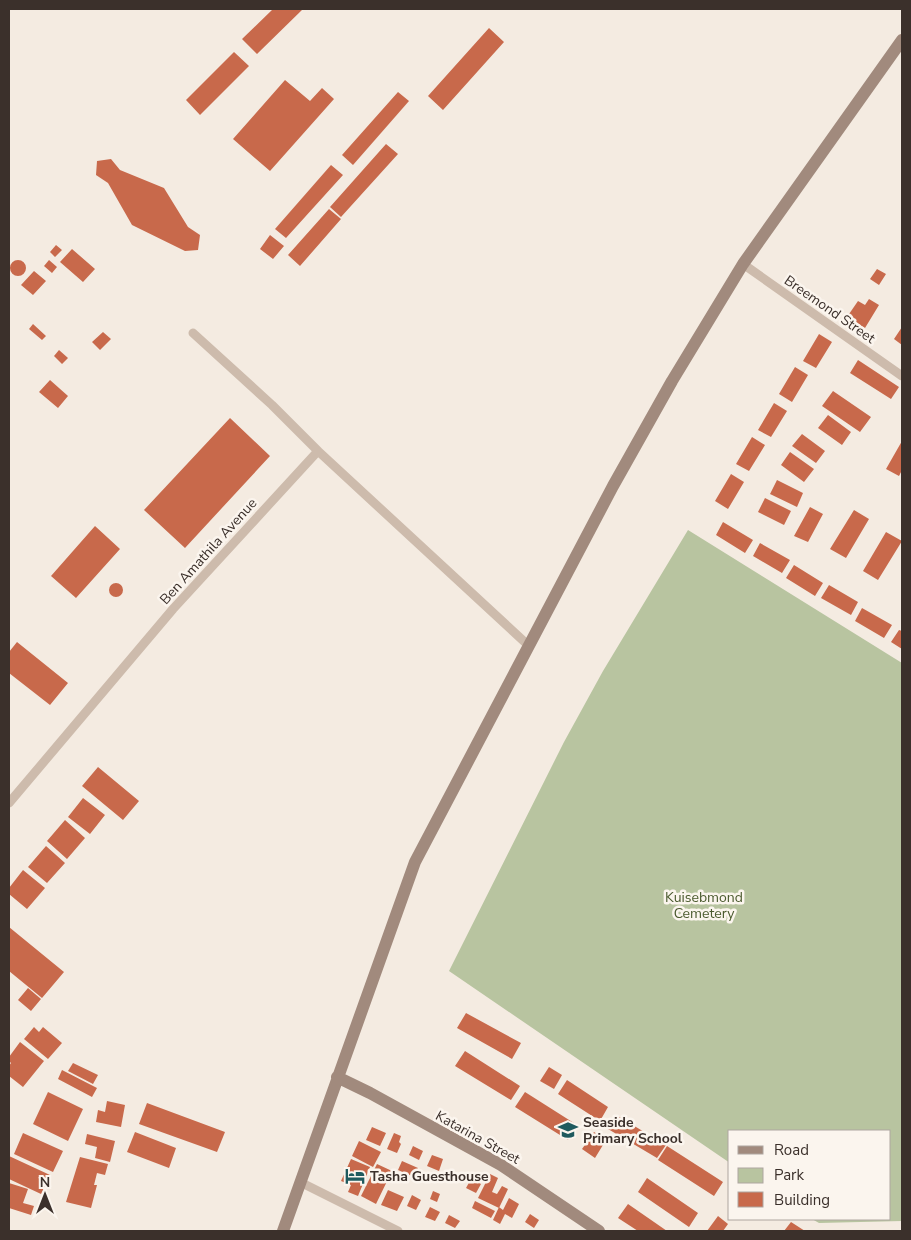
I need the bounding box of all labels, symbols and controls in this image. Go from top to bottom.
street label: Breemond Street [780,271,879,348]
street label: Ben Amathila Avenue [155,494,261,609]
park label: Kuisebmond Cemetery [665,888,743,923]
street label: Katarina Street [432,1106,524,1169]
place label: Seaside Primary School [583,1113,683,1148]
school or university icon: Seaside Primary School [557,1119,579,1141]
legend [728,1130,891,1220]
text: Road [774,1140,809,1160]
hotel icon: Tasha Guesthouse [344,1165,366,1187]
text: Park [774,1165,804,1185]
place label: Tasha Guesthouse [370,1167,489,1186]
north arrow [20,1170,70,1220]
text: N [40,1173,50,1192]
text: Building [774,1190,830,1210]

